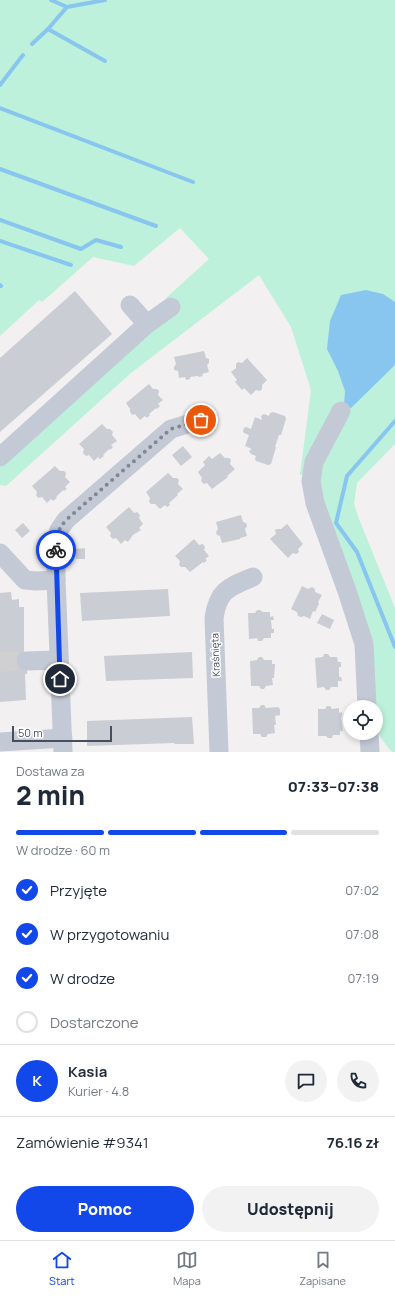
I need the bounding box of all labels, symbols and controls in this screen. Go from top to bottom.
pin [184,403,218,437]
icon: bag [190,409,212,431]
courier [36,530,76,570]
icon: bike [45,539,67,561]
street label: Kraśnięta [207,633,223,677]
pin [43,662,77,696]
icon: home [49,668,71,690]
map controls [343,700,383,740]
button: locate [343,700,383,740]
scale bar [12,724,112,743]
text: 50 m [18,725,43,740]
text: Dostawa za [16,762,84,780]
text: 07:33–07:38 [288,776,379,797]
text: 2 min [16,777,85,813]
text: W drodze · 60 m [16,841,110,859]
icon: check [16,879,38,901]
text: Przyjęte [50,880,107,901]
text: 07:02 [345,881,379,899]
icon: check [16,923,38,945]
text: W przygotowaniu [50,924,169,945]
text: 07:08 [345,925,379,943]
icon: check [16,967,38,989]
text: W drodze [50,968,115,989]
text: 07:19 [348,969,379,987]
text: Dostarczone [50,1012,139,1033]
button: chat [285,1060,327,1102]
button: phone [337,1060,379,1102]
text: Kasia [68,1061,107,1082]
text: K [32,1070,42,1091]
text: Kurier · 4.8 [68,1082,129,1100]
text: Zamówienie #9341 [16,1132,149,1153]
text: 76.16 zł [327,1132,379,1153]
button: Pomoc [16,1186,194,1232]
button: Udostępnij [202,1186,379,1232]
tab: Start [49,1249,75,1288]
tab: Mapa [173,1249,201,1288]
tab: Zapisane [299,1249,346,1288]

